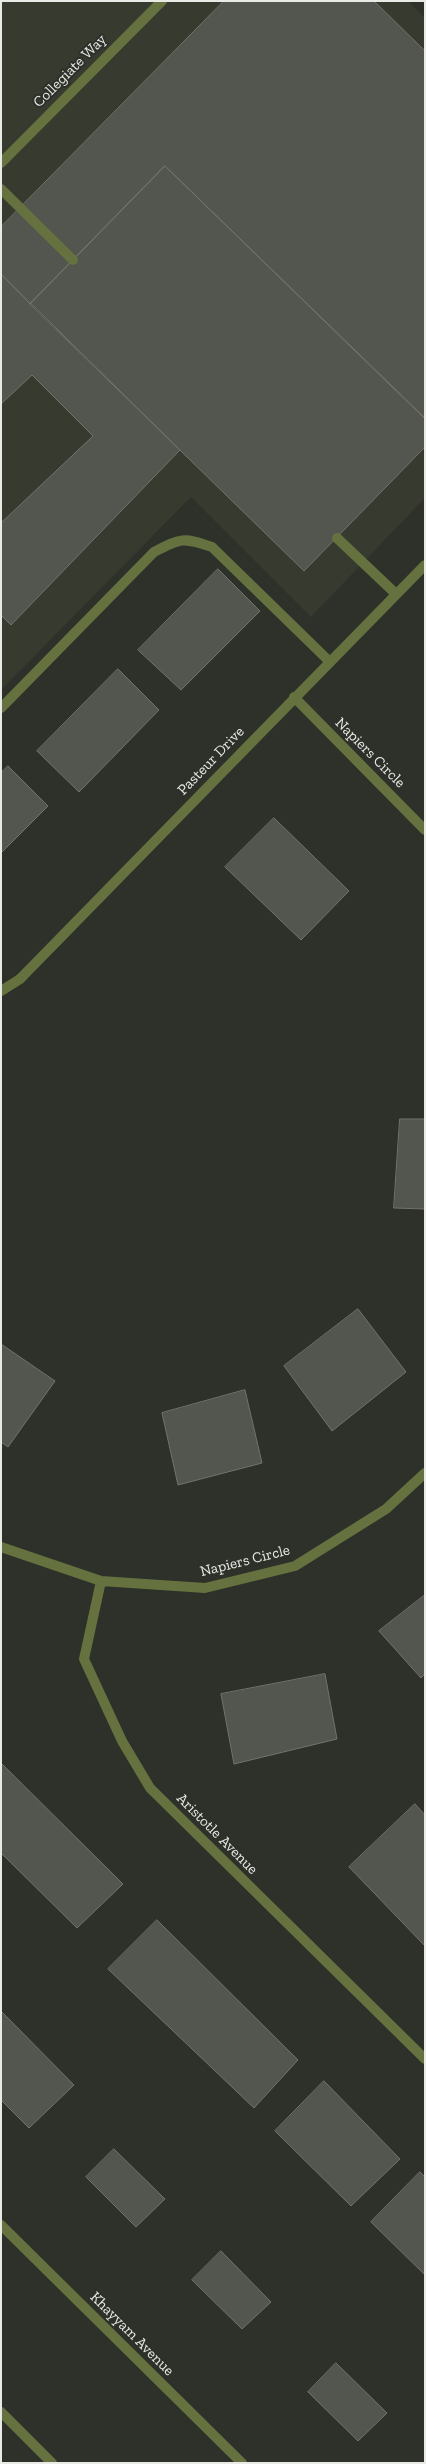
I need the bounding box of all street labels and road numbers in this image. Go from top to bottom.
street label: Collegiate Way [30,31,110,111]
street label: Napiers Circle [331,714,409,792]
street label: Pasteur Drive [174,723,248,799]
street label: Napiers Circle [198,1541,292,1581]
street label: Aristotle Avenue [173,1790,261,1878]
street label: Khayyam Avenue [86,2288,178,2380]

